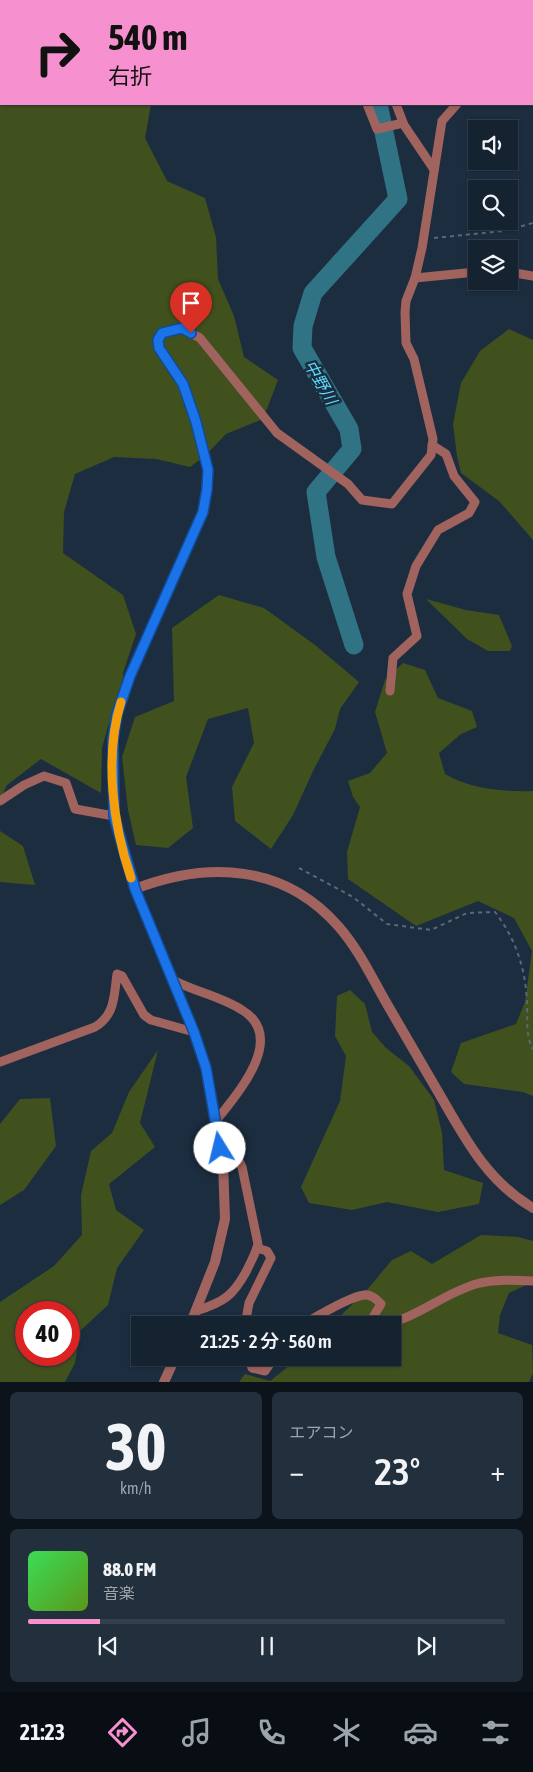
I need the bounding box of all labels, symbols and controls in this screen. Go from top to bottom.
text: 540 m [108,17,187,57]
icon: right [25,20,90,85]
text: 右折 [108,63,152,89]
map controls [468,120,518,290]
button: sound [468,120,518,170]
button: search [468,180,518,230]
button: layers [468,240,518,290]
pin [170,282,212,333]
icon: arrive [177,289,205,317]
water label: 中野川 [301,357,342,409]
position arrow [193,1121,245,1173]
speed limit sign: 40 [15,1301,80,1366]
text: 21:25 · 2 分 · 560 m [200,1330,332,1352]
text: 30 [105,1409,166,1484]
text: エアコン [290,1423,354,1441]
text: 23° [374,1450,420,1493]
text: − [290,1455,304,1487]
text: + [490,1455,505,1487]
text: km/h [120,1479,152,1497]
text: 88.0 FM [103,1558,156,1580]
text: 音楽 [103,1584,135,1602]
icon: previous [94,1632,122,1660]
icon: pause [253,1632,281,1660]
icon: next [412,1632,440,1660]
icon: directions [105,1715,140,1750]
icon: music [179,1715,214,1750]
icon: phone [254,1715,289,1750]
icon: climate [329,1715,364,1750]
icon: car [403,1715,438,1750]
icon: filters [478,1715,513,1750]
text: 21:23 [20,1719,65,1745]

